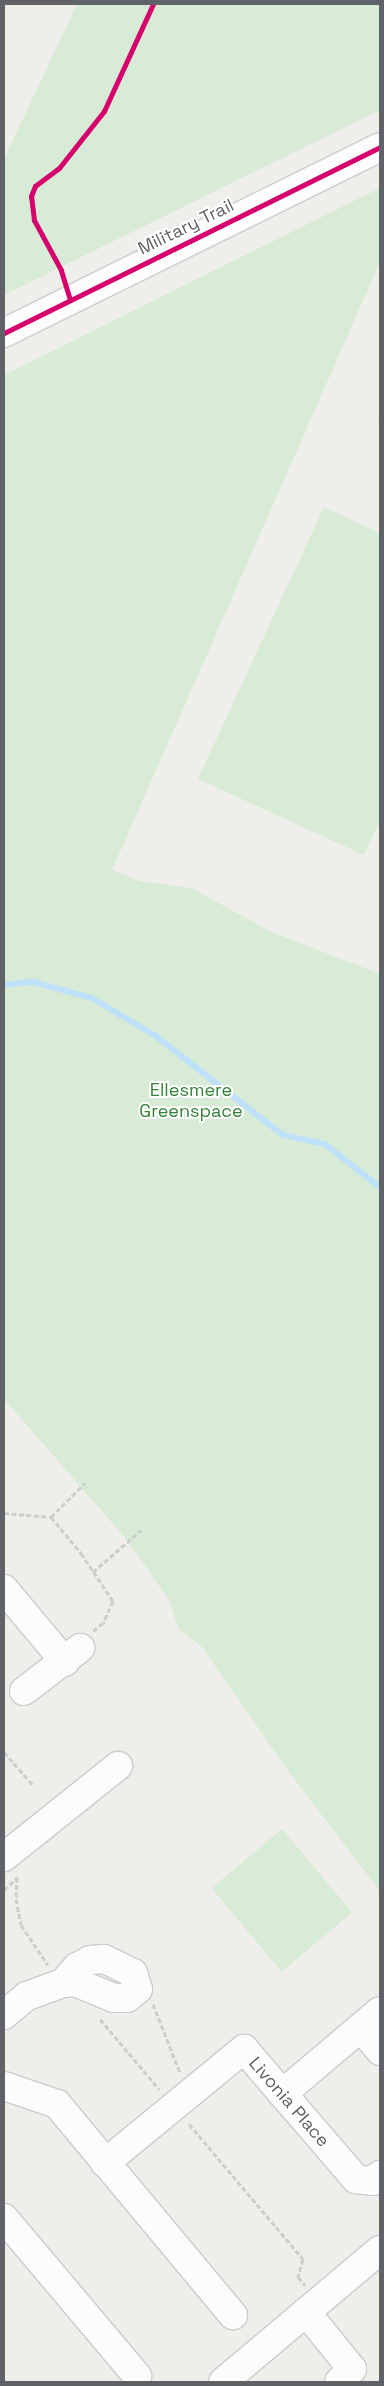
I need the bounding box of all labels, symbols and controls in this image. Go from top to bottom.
street label: Military Trail [134,194,238,260]
park label: Ellesmere Greenspace [139,1080,243,1122]
street label: Livonia Place [244,2053,334,2151]

